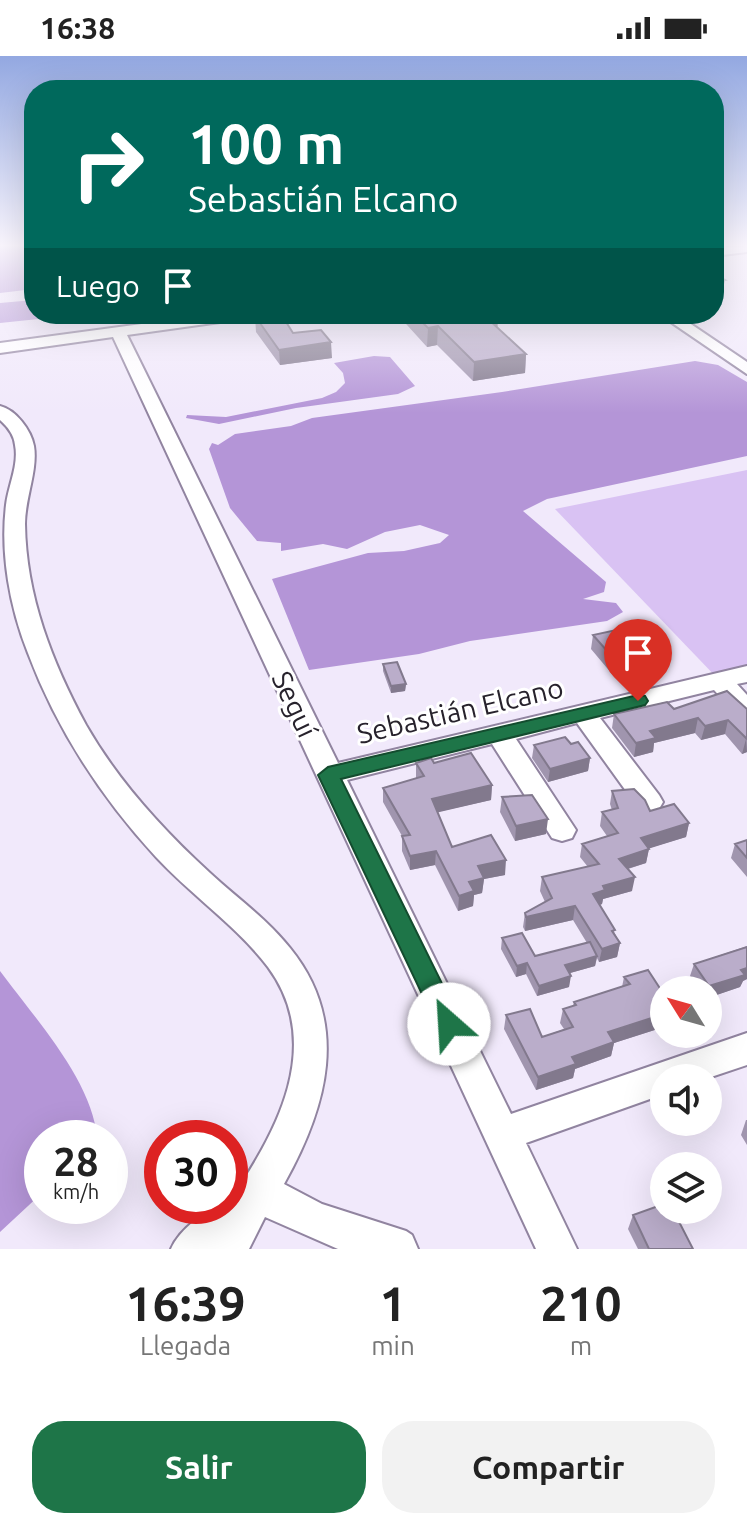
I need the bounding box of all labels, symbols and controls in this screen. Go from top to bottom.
text: 16:38 [40,11,115,45]
icon: right [56,112,160,216]
text: 100 m [188,112,344,175]
text: Sebastián Elcano [188,178,459,219]
icon: arrive [156,264,200,308]
text: Luego [56,269,140,303]
pin [604,619,672,701]
icon: arrive [616,631,660,675]
street label: Seguí [266,666,324,743]
street label: Sebastián Elcano [354,671,566,749]
north arrow [650,976,722,1048]
map controls [650,976,722,1224]
position arrow [407,982,491,1066]
button: sound [650,1064,722,1136]
speed limit sign: 30 [144,1120,248,1224]
text: 28 [53,1139,99,1184]
button: layers [650,1152,722,1224]
text: km/h [53,1180,99,1203]
text: 16:39 [126,1276,246,1330]
text: 1 [379,1276,406,1330]
text: 210 [540,1276,621,1330]
text: Llegada [140,1331,231,1360]
text: min [371,1331,415,1360]
text: m [570,1331,592,1360]
button: Salir [32,1421,366,1513]
button: Compartir [382,1421,715,1513]

